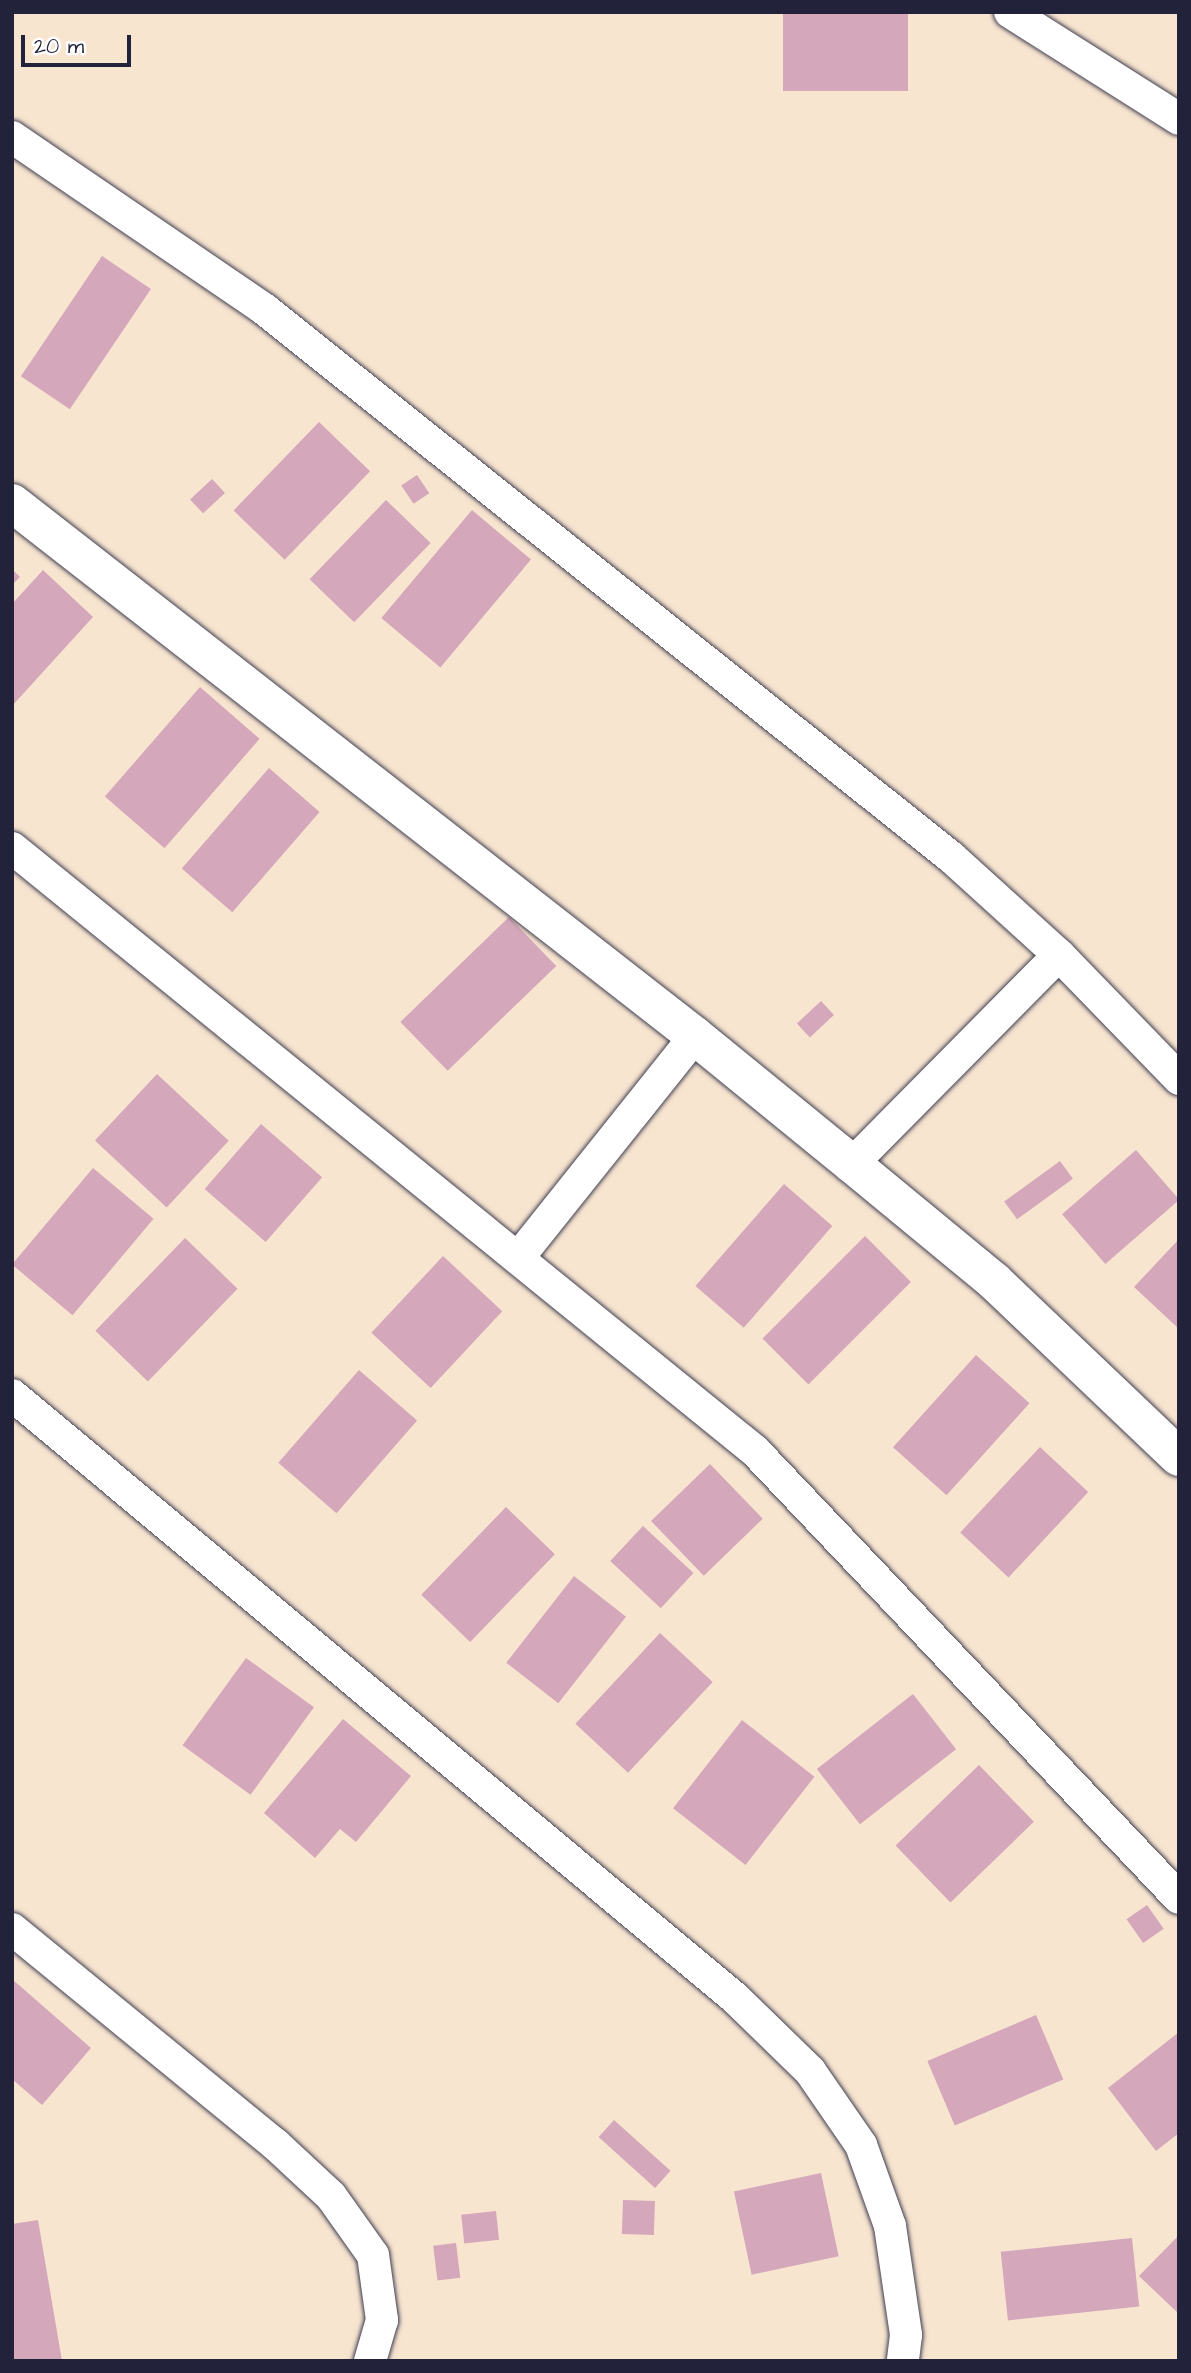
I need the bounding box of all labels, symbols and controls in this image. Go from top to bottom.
scale bar [24,21,135,65]
text: 20 m [34,32,84,61]

